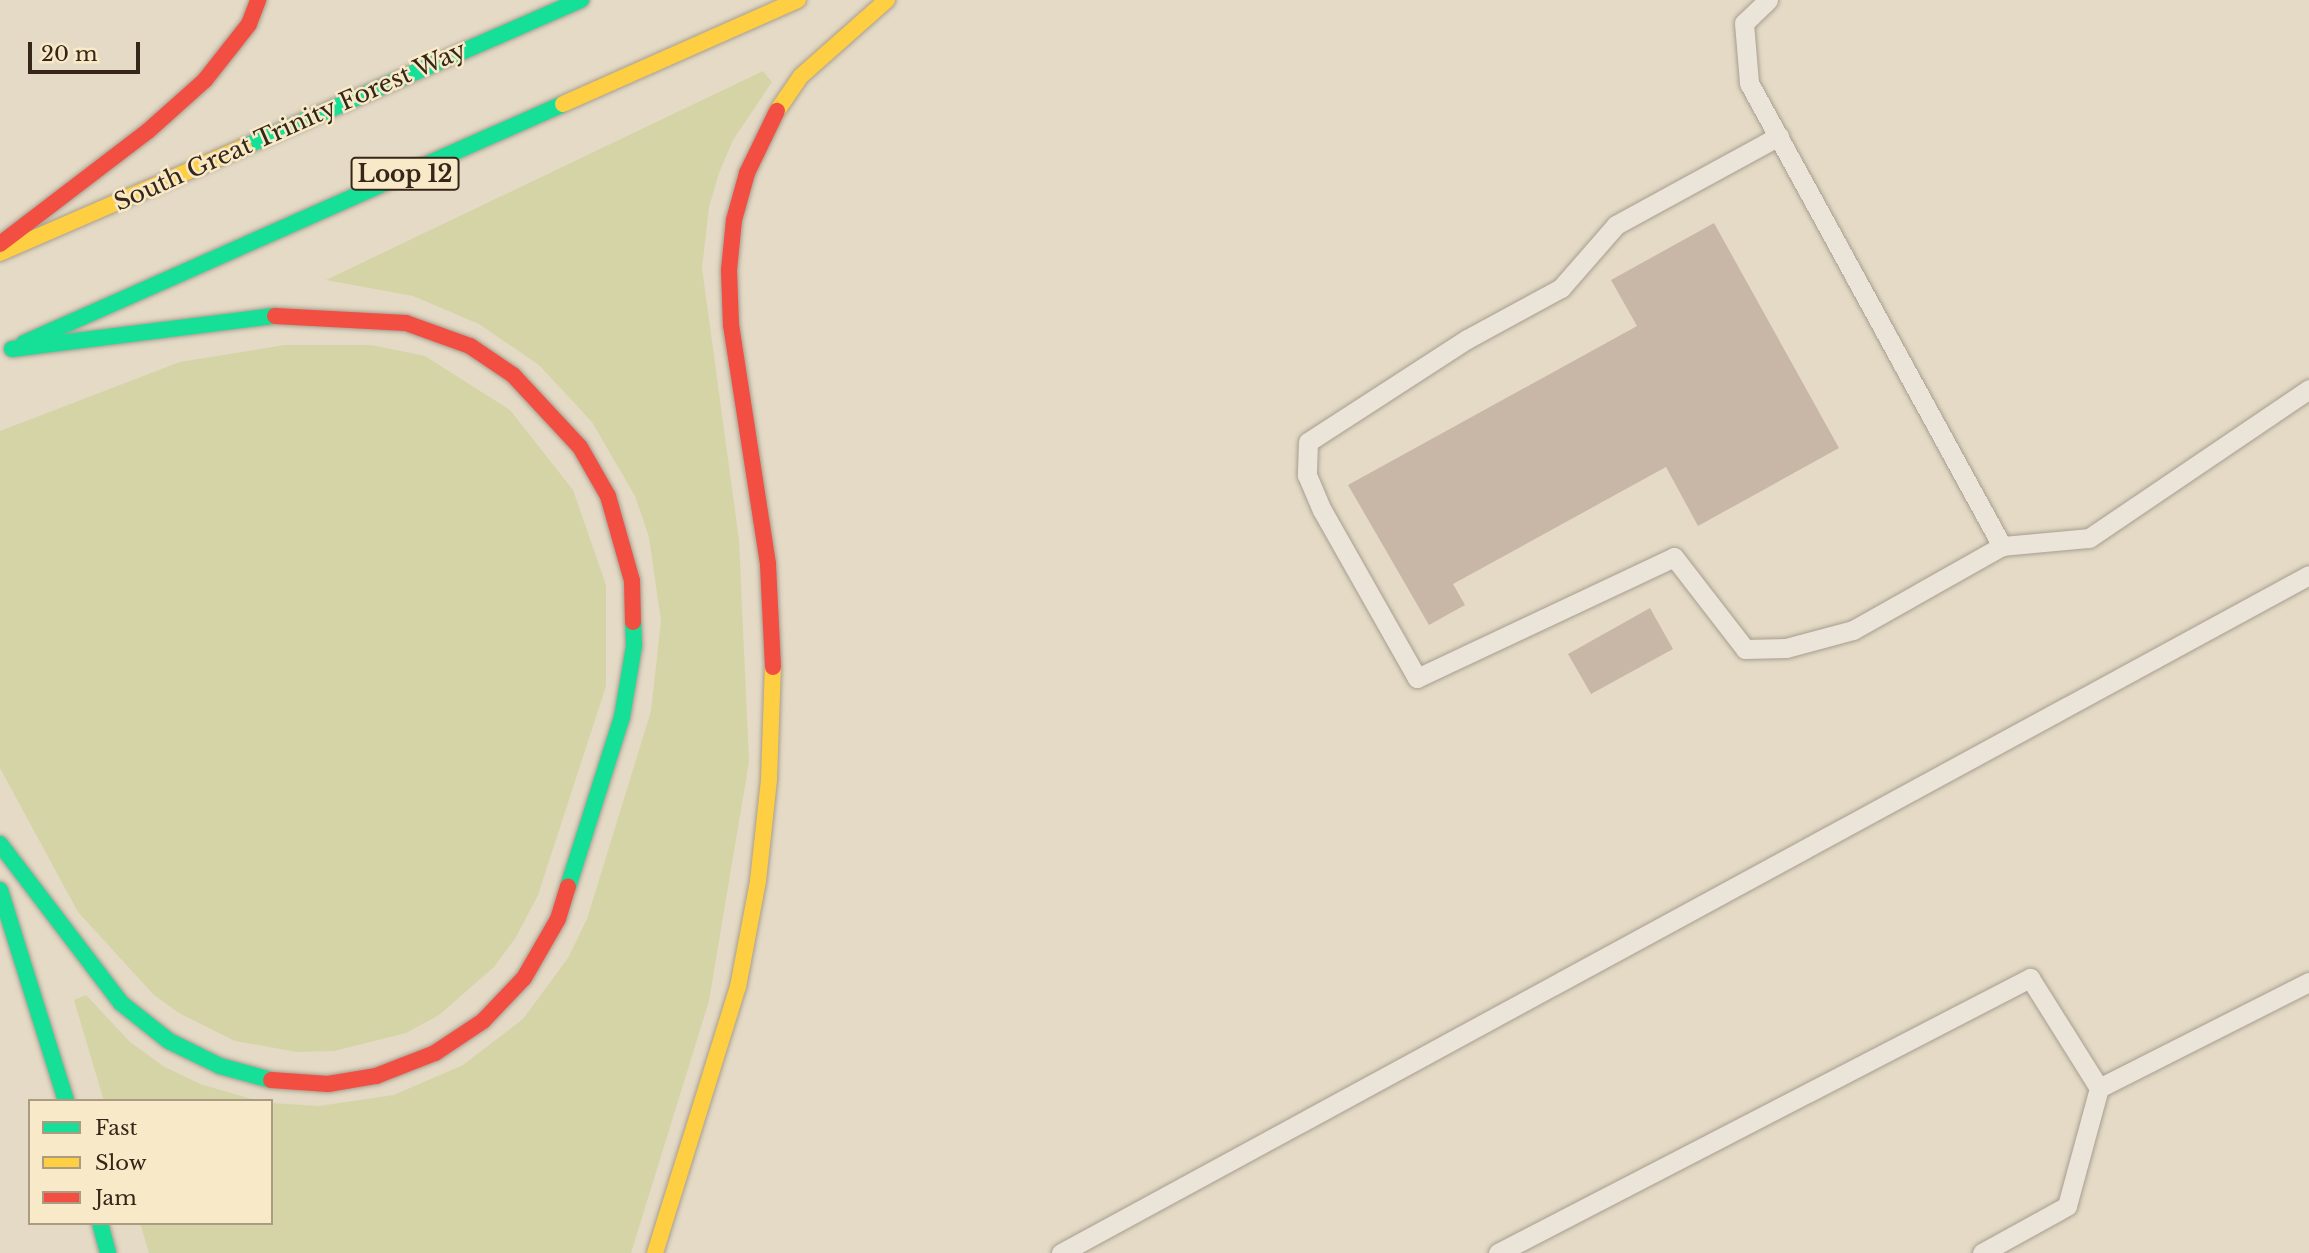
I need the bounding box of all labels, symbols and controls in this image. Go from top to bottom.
scale bar [32,28,144,72]
street label: South Great Trinity Forest Way [108,35,472,217]
text: 20 m [41,41,98,67]
road number: Loop 12 [349,154,461,194]
legend [28,1099,273,1225]
text: Fast [95,1115,137,1141]
text: Slow [95,1150,147,1176]
text: Jam [95,1185,137,1211]

